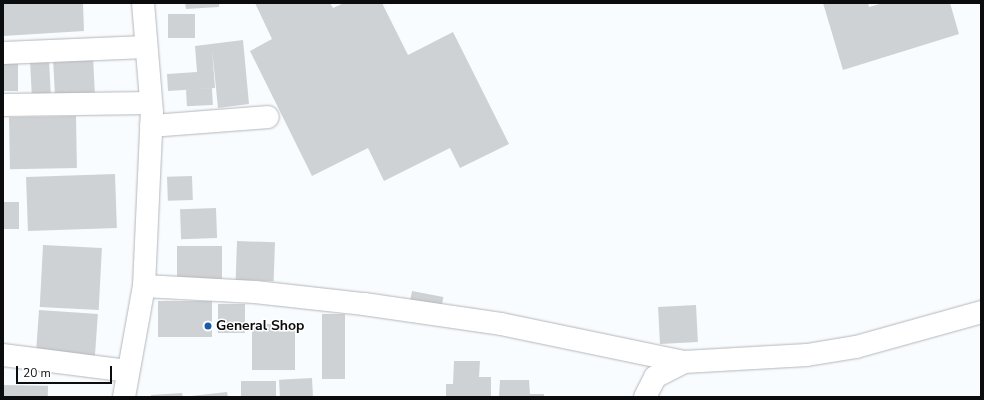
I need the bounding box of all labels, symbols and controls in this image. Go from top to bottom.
place label: General Shop [216,318,304,334]
marker: General Shop [203,321,213,331]
scale bar [18,358,114,384]
text: 20 m [23,365,51,381]

